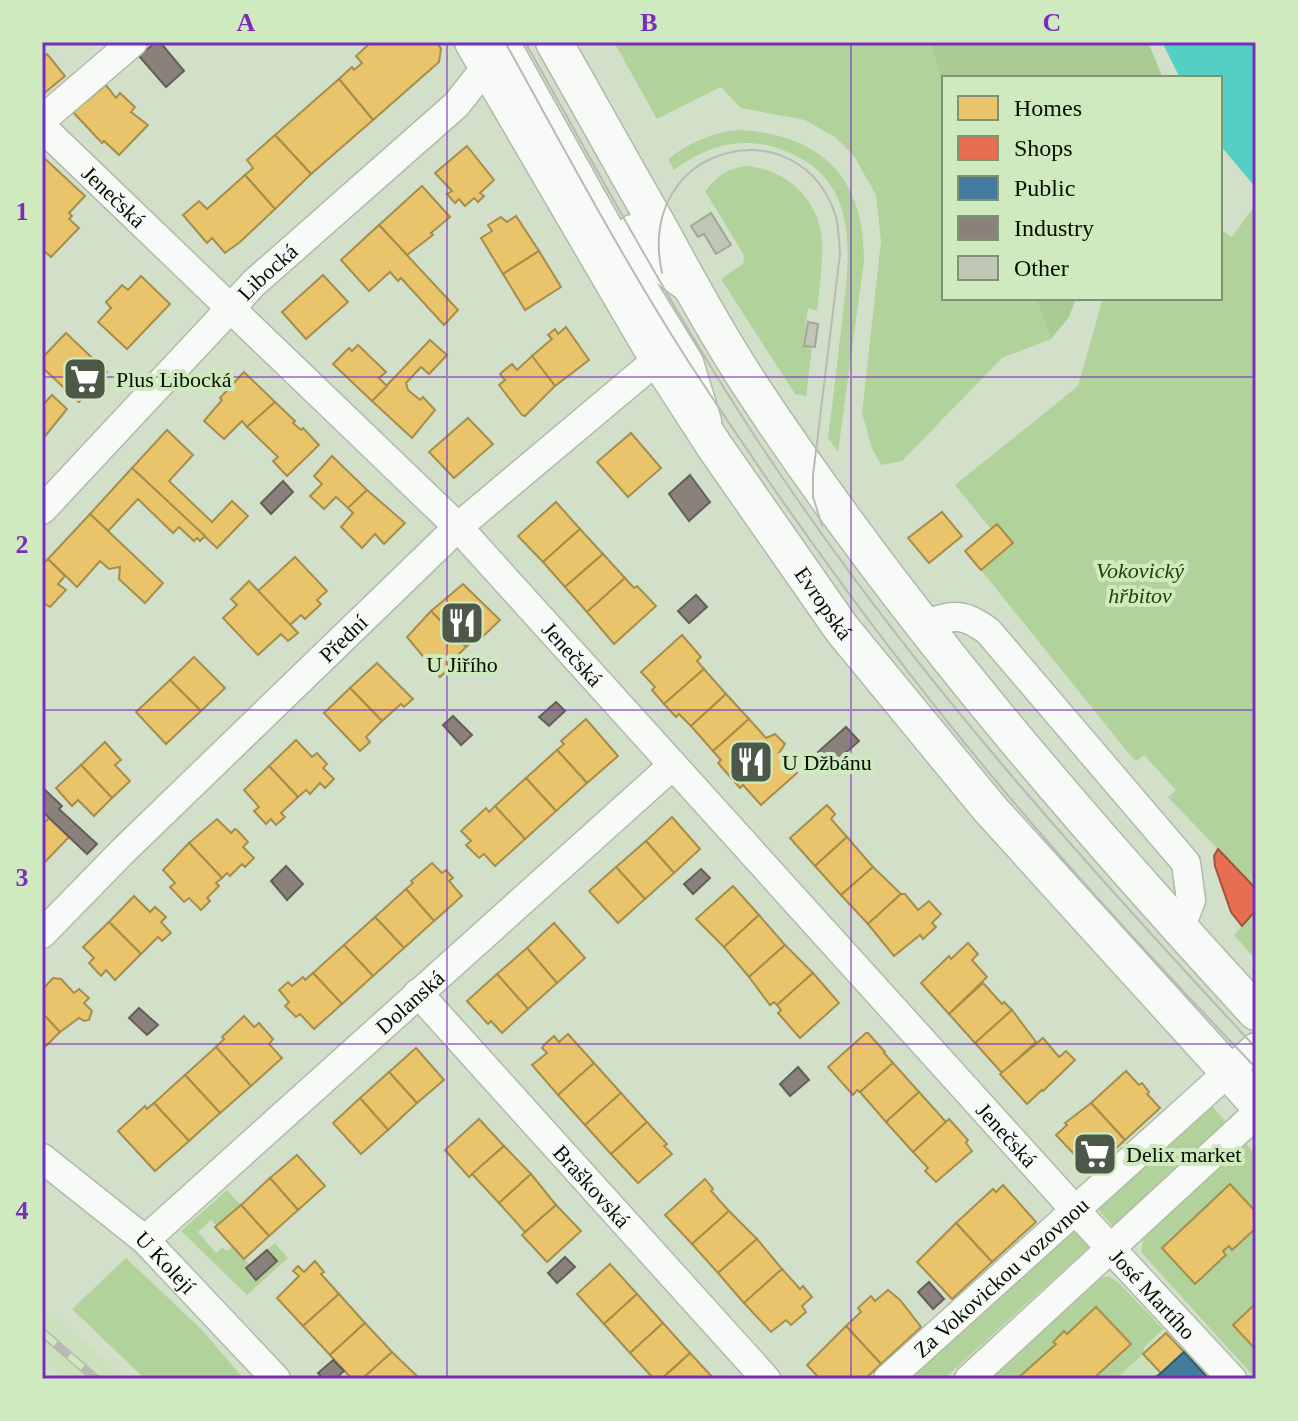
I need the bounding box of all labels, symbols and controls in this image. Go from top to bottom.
text: A [237,8,256,37]
text: B [640,8,658,37]
text: C [1043,8,1061,37]
legend [942,76,1222,300]
text: Homes [1014,95,1082,121]
text: Shops [1014,135,1073,161]
street label: Jenečská [77,161,151,233]
text: Public [1014,175,1075,201]
text: 1 [16,197,29,226]
text: Industry [1014,215,1094,241]
street label: Libocká [232,239,303,306]
text: Other [1014,255,1069,281]
supermarket icon: Plus Libocká [61,355,109,403]
place label: Plus Libocká [116,367,232,392]
text: 2 [16,530,29,559]
park label: Vokovický hřbitov [1096,558,1184,608]
street label: Evropská [789,562,858,645]
restaurant icon: U Jiřího [438,599,486,647]
street label: Přední [314,610,373,668]
street label: Jenečská [537,617,608,692]
place label: U Jiřího [426,652,498,677]
restaurant icon: U Džbánu [727,738,775,786]
place label: U Džbánu [782,750,872,775]
text: 3 [16,863,29,892]
street label: Dolanská [371,965,449,1039]
street label: Jenečská [971,1098,1042,1173]
supermarket icon: Delix market [1071,1130,1119,1178]
street label: Braškovská [548,1140,636,1233]
place label: Delix market [1126,1142,1241,1167]
street label: Za Vokovickou vozovnou [909,1192,1094,1363]
text: 4 [16,1196,29,1225]
street label: U Kolejí [130,1226,201,1299]
street label: José Martího [1104,1244,1201,1345]

